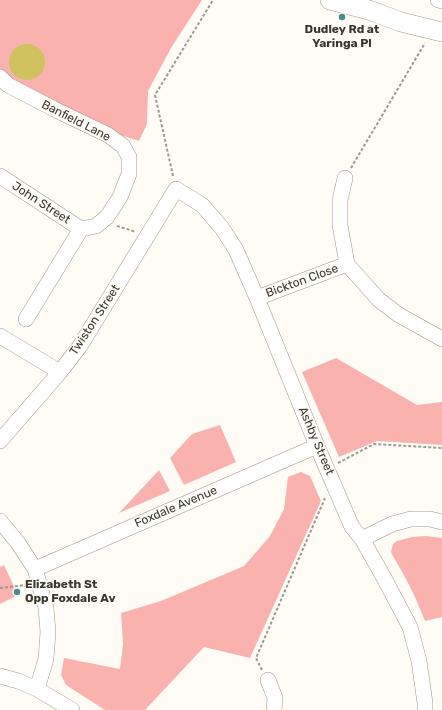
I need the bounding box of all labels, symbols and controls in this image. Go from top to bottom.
marker: Dudley Rd at Yaringa Pl [337,12,347,22]
place label: Dudley Rd at Yaringa Pl [305,23,379,51]
street label: Banfield Lane [39,97,113,145]
street label: John Street [9,179,73,227]
street label: Bickton Close [264,261,340,301]
street label: Twiston Street [67,282,123,358]
street label: Ashby Street [295,405,337,477]
street label: Foxdale Avenue [133,483,219,531]
place label: Elizabeth St Opp Foxdale Av [25,578,116,606]
marker: Elizabeth St Opp Foxdale Av [12,587,22,597]

